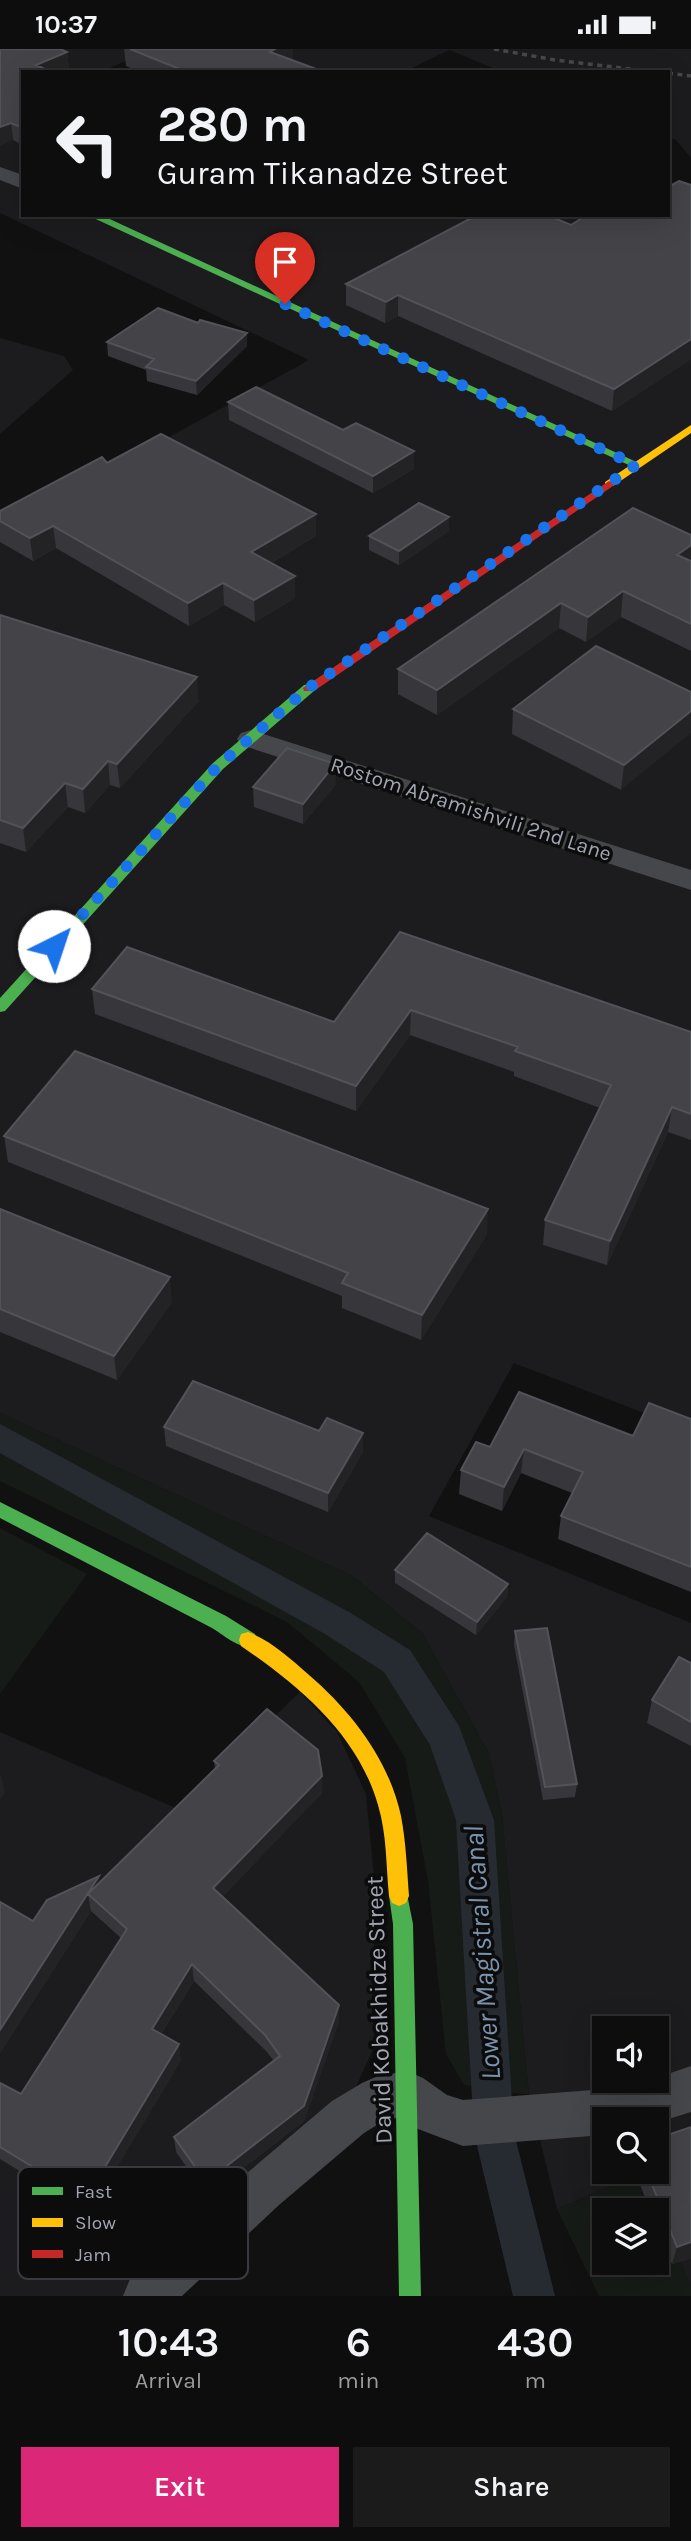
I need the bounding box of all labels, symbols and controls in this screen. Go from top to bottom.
text: 10:37 [35,9,97,40]
text: 280 m [157,96,308,153]
icon: left [42,98,133,189]
text: Guram Tikanadze Street [157,155,508,192]
pin [255,232,315,304]
icon: arrive [266,243,304,281]
street label: Rostom Abramishvili 2nd Lane [328,752,614,866]
position arrow [17,909,91,983]
water label: Lower Magistral Canal [457,1825,507,2081]
street label: David Kobakhidze Street [360,1876,398,2144]
map controls [592,2016,669,2275]
button: sound [592,2016,669,2093]
button: search [592,2107,669,2184]
legend [18,2167,248,2279]
text: Fast [75,2181,112,2203]
button: layers [592,2198,669,2275]
text: Slow [75,2212,116,2234]
text: Jam [75,2244,111,2266]
text: 10:43 [118,2317,220,2367]
text: 6 [346,2317,371,2367]
text: 430 [497,2317,573,2367]
text: Arrival [135,2367,202,2394]
text: min [337,2367,379,2394]
text: m [524,2367,546,2394]
button: Exit [21,2447,339,2527]
button: Share [353,2447,670,2527]

